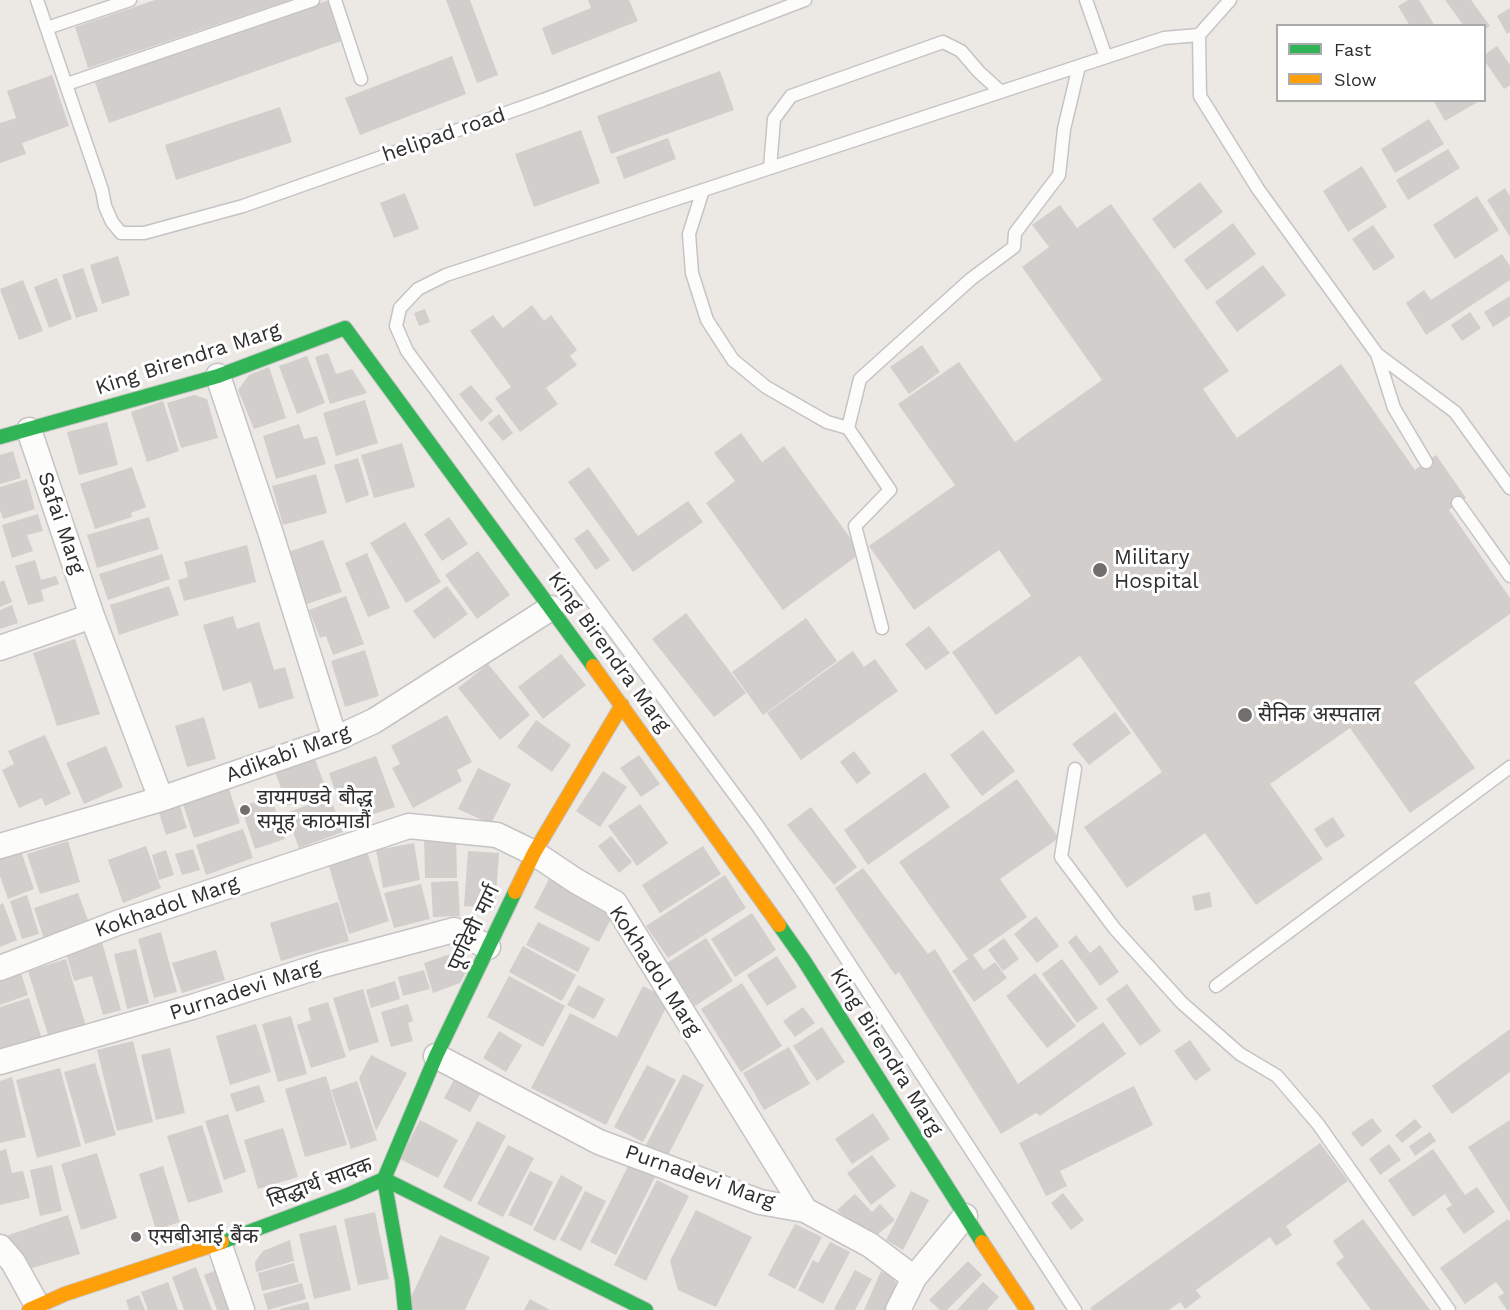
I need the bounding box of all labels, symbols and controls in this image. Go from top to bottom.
legend [1276,24,1486,102]
text: Fast [1334,39,1371,60]
text: Slow [1334,69,1377,90]
street label: helipad road [379,102,509,168]
street label: King Birendra Marg [92,317,284,401]
street label: Safai Marg [32,469,90,577]
place label: Military Hospital [1114,545,1199,595]
marker: Military Hospital [1091,561,1109,579]
street label: King Birendra Marg [542,567,676,737]
place label: सैनिक अस्पताल [1258,702,1380,728]
marker: सैनिक अस्पताल [1236,706,1254,724]
street label: Adikabi Marg [222,720,354,788]
place label: डायमण्डवे बौद्ध समूह काठमाडौं [257,785,373,835]
marker: डायमण्डवे बौद्ध समूह काठमाडौं [238,803,252,817]
street label: Kokhadol Marg [92,871,242,943]
street label: पूर्णदेवी मार्ग [442,881,506,975]
street label: Kokhadol Marg [603,901,707,1041]
street label: Purnadevi Marg [167,954,323,1026]
street label: King Birendra Marg [824,964,948,1140]
street label: Purnadevi Marg [622,1140,778,1214]
street label: सिद्धार्थ सादक [264,1152,376,1214]
place label: एसबीआई बैंक [148,1224,258,1250]
marker: एसबीआई बैंक [129,1230,143,1244]

